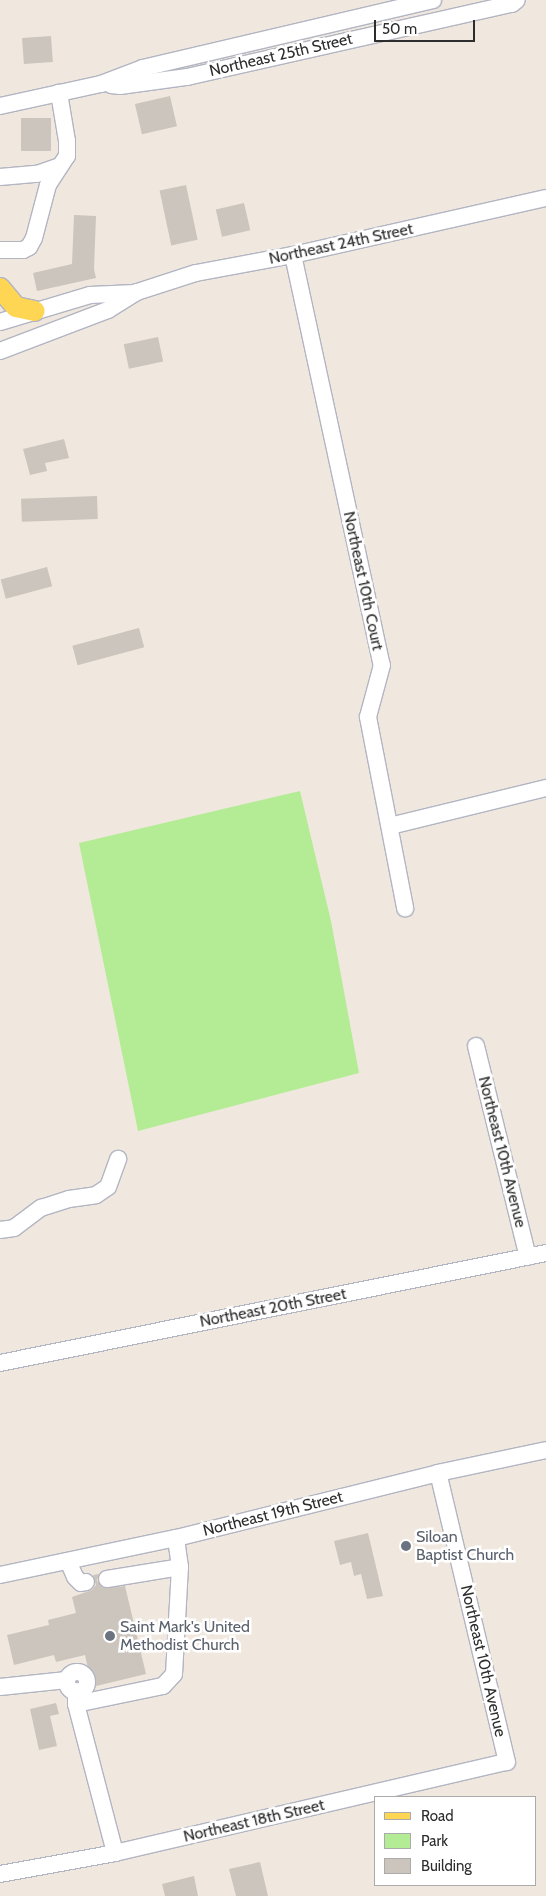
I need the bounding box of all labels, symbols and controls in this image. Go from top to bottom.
scale bar [376,10,477,42]
text: 50 m [382,20,417,38]
street label: Northeast 25th Street [208,29,354,81]
street label: Northeast 24th Street [267,219,415,269]
street label: Northeast 10th Court [339,510,387,652]
street label: Northeast 10th Avenue [474,1074,530,1230]
street label: Northeast 20th Street [198,1284,348,1332]
street label: Northeast 19th Street [201,1487,345,1541]
place label: Siloan Baptist Church [416,1527,514,1565]
marker: Siloan Baptist Church [400,1540,412,1552]
street label: Northeast 10th Avenue [456,1583,510,1739]
place label: Saint Mark's United Methodist Church [120,1617,250,1655]
marker: Saint Mark's United Methodist Church [104,1630,116,1642]
street label: Northeast 18th Street [182,1795,326,1847]
legend [374,1796,536,1886]
text: Road [421,1807,454,1825]
text: Park [421,1832,448,1850]
text: Building [421,1857,472,1875]

